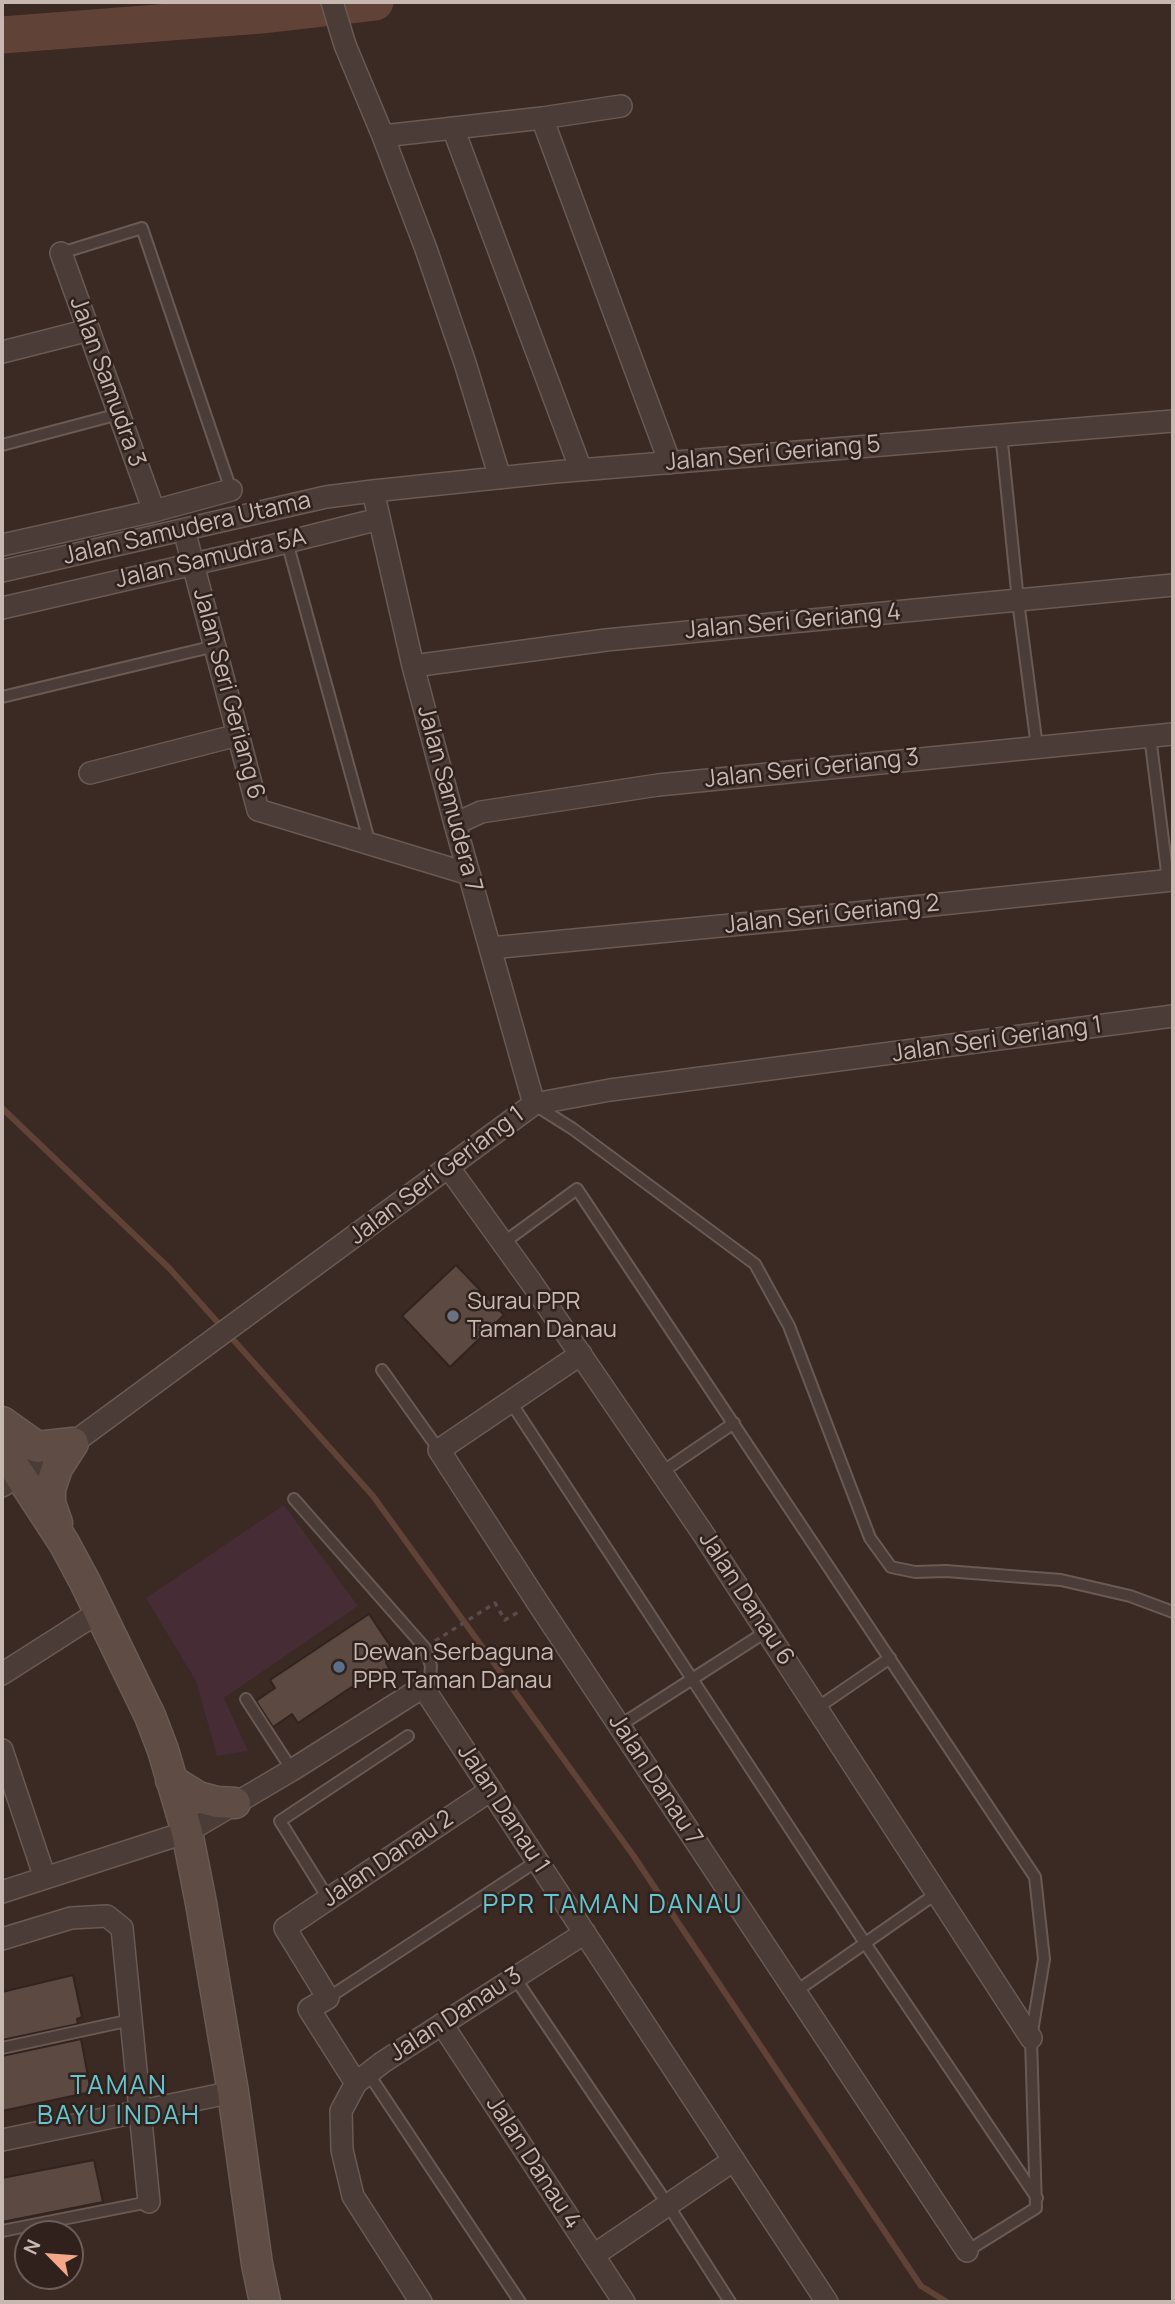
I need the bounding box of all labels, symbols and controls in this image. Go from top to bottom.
street label: Jalan Samudra 3 [63,293,151,471]
street label: Jalan Seri Geriang 5 [664,430,882,478]
street label: Jalan Samudera Utama [60,486,314,572]
street label: Jalan Samudra 5A [113,523,309,595]
street label: Jalan Seri Geriang 6 [186,585,270,803]
street label: Jalan Seri Geriang 4 [684,598,902,646]
street label: Jalan Samudera 7 [410,703,488,895]
street label: Jalan Seri Geriang 3 [703,743,921,795]
street label: Jalan Seri Geriang 2 [723,889,941,941]
street label: Jalan Seri Geriang 1 [890,1011,1104,1069]
street label: Jalan Seri Geriang 1 [344,1101,530,1251]
place label: Surau PPR Taman Danau [467,1288,617,1344]
marker: Surau PPR Taman Danau [445,1308,461,1324]
street label: Jalan Danau 6 [692,1527,800,1671]
place label: Dewan Serbaguna PPR Taman Danau [353,1639,554,1695]
marker: Dewan Serbaguna PPR Taman Danau [331,1659,347,1675]
street label: Jalan Danau 7 [602,1709,708,1851]
street label: Jalan Danau 1 [451,1739,555,1879]
street label: Jalan Danau 2 [317,1805,459,1913]
district label: PPR TAMAN DANAU [484,1890,742,1922]
street label: Jalan Danau 3 [384,1962,528,2068]
district label: TAMAN BAYU INDAH [38,2071,200,2132]
street label: Jalan Danau 4 [479,2091,587,2235]
north arrow [14,2220,84,2290]
text: N [17,2235,46,2259]

